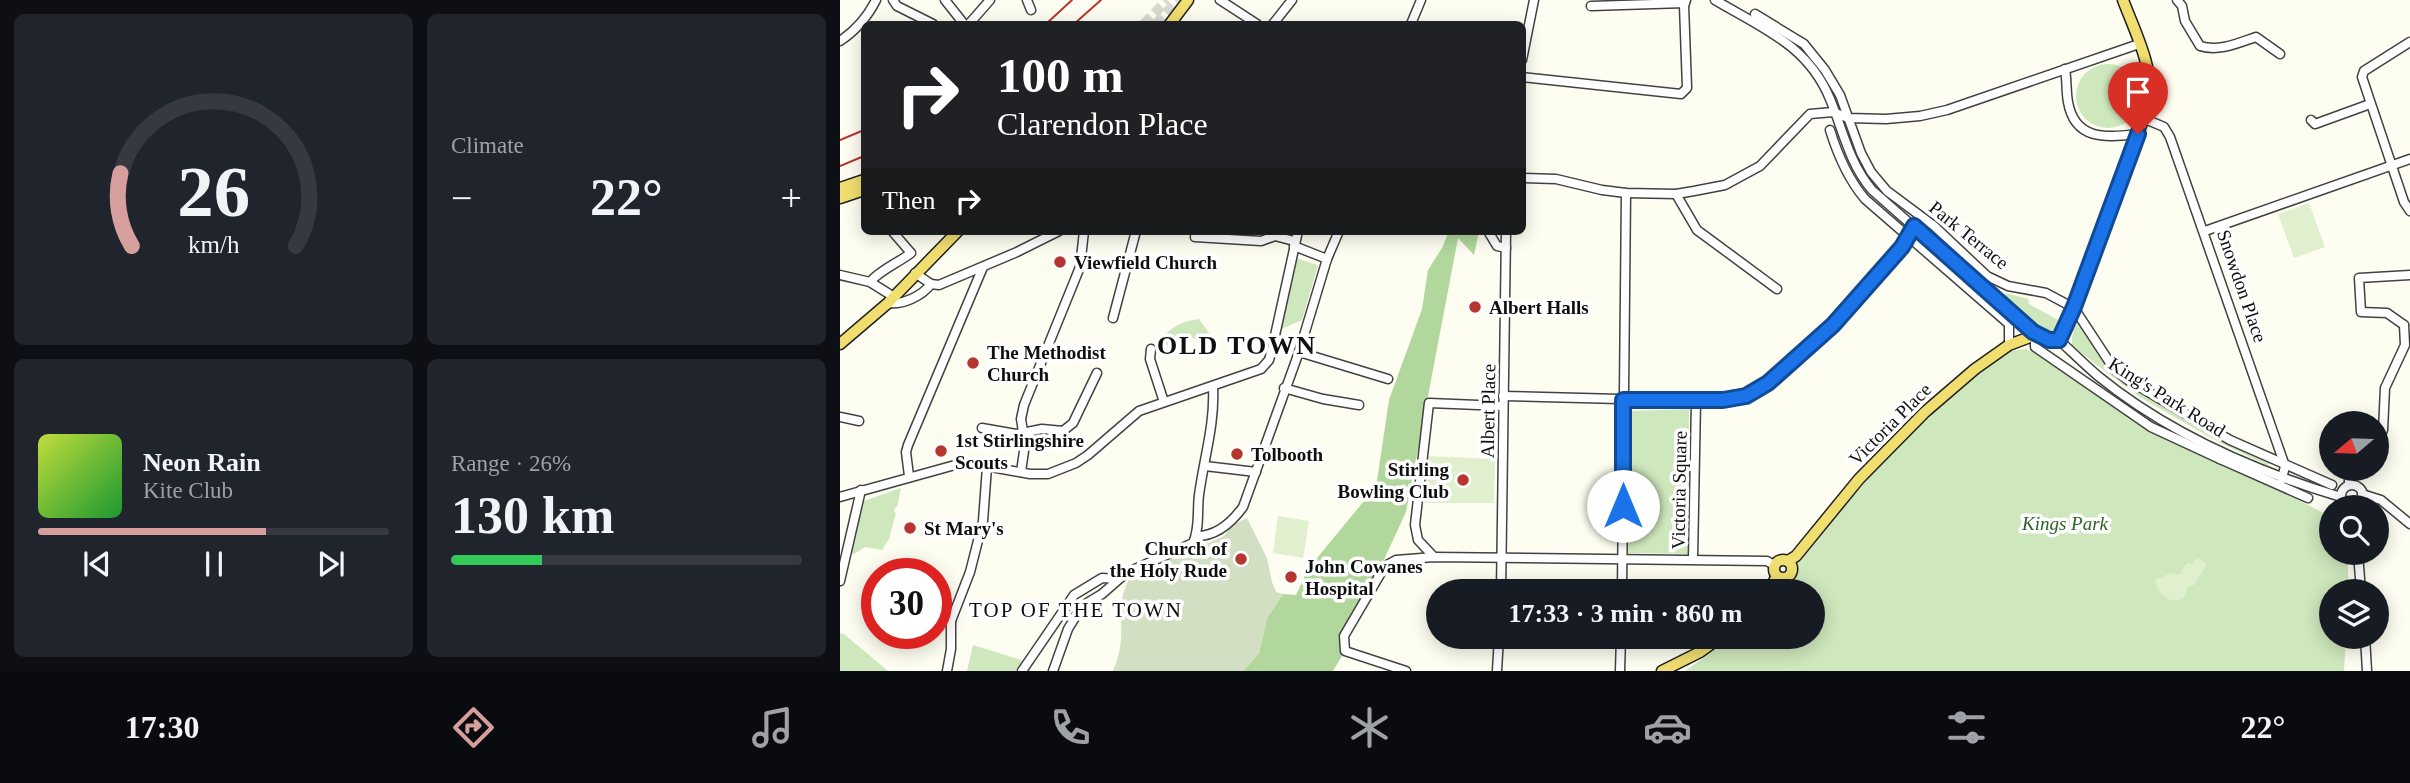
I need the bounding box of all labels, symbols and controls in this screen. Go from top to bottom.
text: 100 m [997,48,1124,103]
icon: right [882,49,973,140]
pin [2108,62,2168,134]
icon: arrive [2119,73,2157,111]
text: Clarendon Place [997,106,1208,142]
text: Climate [451,133,524,158]
text: 26 [177,151,250,232]
text: 22° [590,169,663,226]
text: − [451,177,472,219]
text: + [781,177,802,219]
icon: right [949,182,987,220]
text: Then [882,186,935,215]
street label: Park Terrace [1925,197,2013,273]
street label: Snowdon Place [2213,227,2271,345]
text: km/h [188,230,240,257]
place label: Viewfield Church [1074,252,1217,273]
marker: Viewfield Church [1052,254,1068,270]
place label: Albert Halls [1489,297,1589,318]
marker: Albert Halls [1467,299,1483,315]
district label: OLD TOWN [1157,331,1317,360]
place label: The Methodist Church [987,342,1106,385]
street label: King's Park Road [2105,353,2229,441]
marker: The Methodist Church [965,355,981,371]
street label: Albert Place [1477,364,1499,458]
street label: Victoria Place [1845,379,1935,469]
north arrow [2319,411,2389,481]
map controls [2319,411,2389,649]
place label: 1st Stirlingshire Scouts [955,430,1084,473]
street label: Victoria Square [1667,431,1691,549]
marker: 1st Stirlingshire Scouts [933,443,949,459]
place label: Tolbooth [1251,444,1324,465]
marker: Tolbooth [1229,446,1245,462]
text: Neon Rain [143,448,261,477]
text: Range · 26% [451,451,571,476]
place label: Stirling Bowling Club [1338,459,1449,502]
position arrow [1586,469,1660,543]
marker: Stirling Bowling Club [1455,472,1471,488]
text: Kite Club [143,478,233,503]
text: 130 km [451,487,614,544]
button: search [2319,495,2389,565]
park label: Kings Park [2021,513,2109,534]
place label: St Mary's [924,518,1004,539]
marker: St Mary's [902,520,918,536]
place label: Church of the Holy Rude [1110,538,1228,581]
icon: previous [78,545,116,583]
icon: pause [195,545,233,583]
icon: next [312,545,350,583]
marker: Church of the Holy Rude [1233,551,1249,567]
place label: John Cowanes Hospital [1305,556,1423,599]
speed limit sign: 30 [861,558,952,649]
marker: John Cowanes Hospital [1283,569,1299,585]
button: layers [2319,579,2389,649]
district label: TOP OF THE TOWN [969,598,1183,622]
text: 17:33 · 3 min · 860 m [1509,599,1743,628]
icon: directions [449,703,498,752]
icon: music [748,703,797,752]
icon: phone [1046,703,1095,752]
icon: climate [1345,703,1394,752]
icon: car [1643,703,1692,752]
icon: filters [1942,703,1991,752]
text: 17:30 [125,709,199,745]
text: 22° [2240,709,2285,745]

